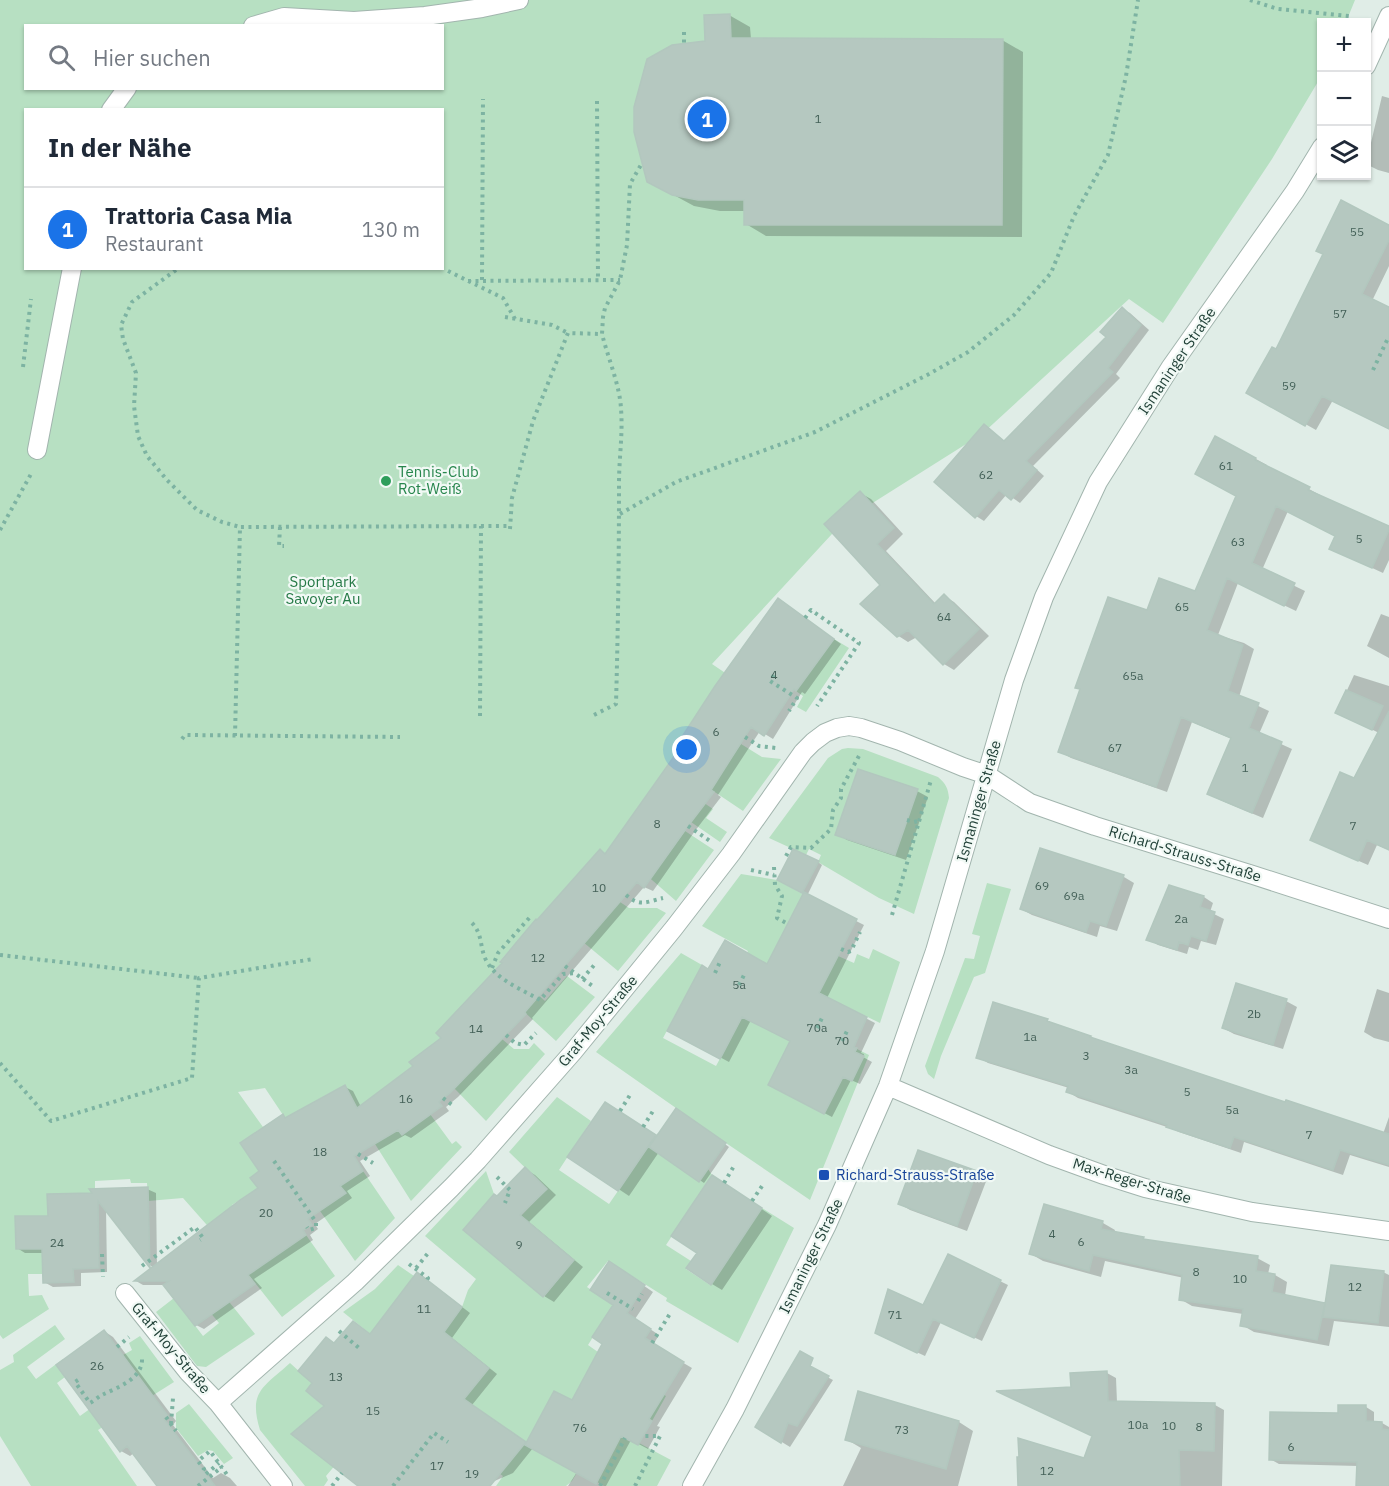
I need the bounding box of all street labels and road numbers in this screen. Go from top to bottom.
street label: Ismaninger Straße [1134,303,1220,418]
street label: Ismaninger Straße [952,738,1005,864]
street label: Richard-Strauss-Straße [1107,821,1264,886]
street label: Graf-Moy-Straße [554,971,641,1070]
street label: Max-Reger-Straße [1071,1153,1194,1208]
street label: Ismaninger Straße [774,1195,847,1316]
street label: Graf-Moy-Straße [128,1298,215,1397]

